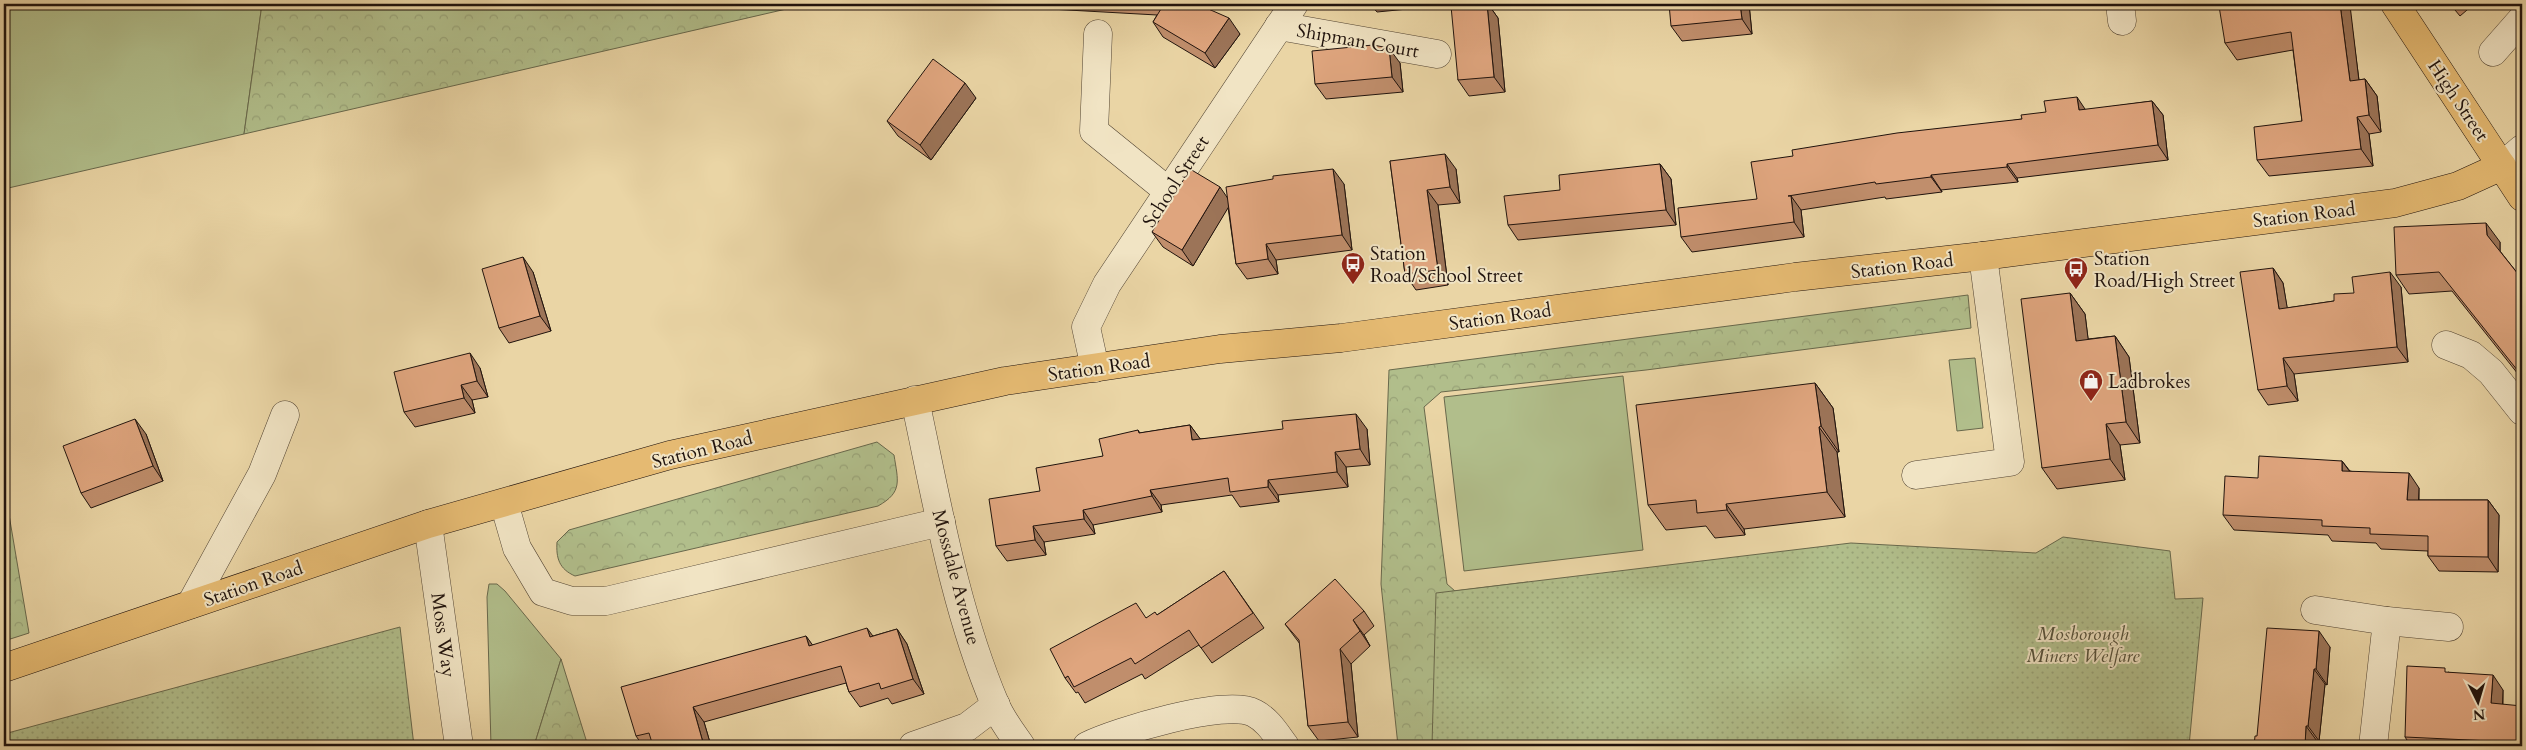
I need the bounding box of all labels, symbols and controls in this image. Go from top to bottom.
street label: Shipman Court [1295,17,1421,65]
street label: High Street [2421,55,2495,146]
street label: School Street [1136,131,1215,233]
street label: Station Road [2251,196,2357,234]
place label: Station Road/School Street [1370,241,1523,289]
place label: Station Road/High Street [2094,246,2235,294]
street label: Station Road [1849,247,1955,285]
bus stop icon: Station Road/School Street [1340,251,1366,285]
bus stop icon: Station Road/High Street [2063,256,2089,290]
street label: Station Road [1447,297,1553,337]
street label: Station Road [1046,348,1152,388]
shop icon: Ladbrokes [2078,368,2104,402]
place label: Ladbrokes [2108,369,2190,395]
street label: Station Road [649,425,755,475]
street label: Mossdale Avenue [925,507,987,648]
street label: Station Road [200,555,306,613]
street label: Moss Way [424,591,462,679]
park label: Mosborough Miners Welfare [2026,621,2140,669]
north arrow [2454,678,2504,728]
text: N [2472,704,2486,724]

